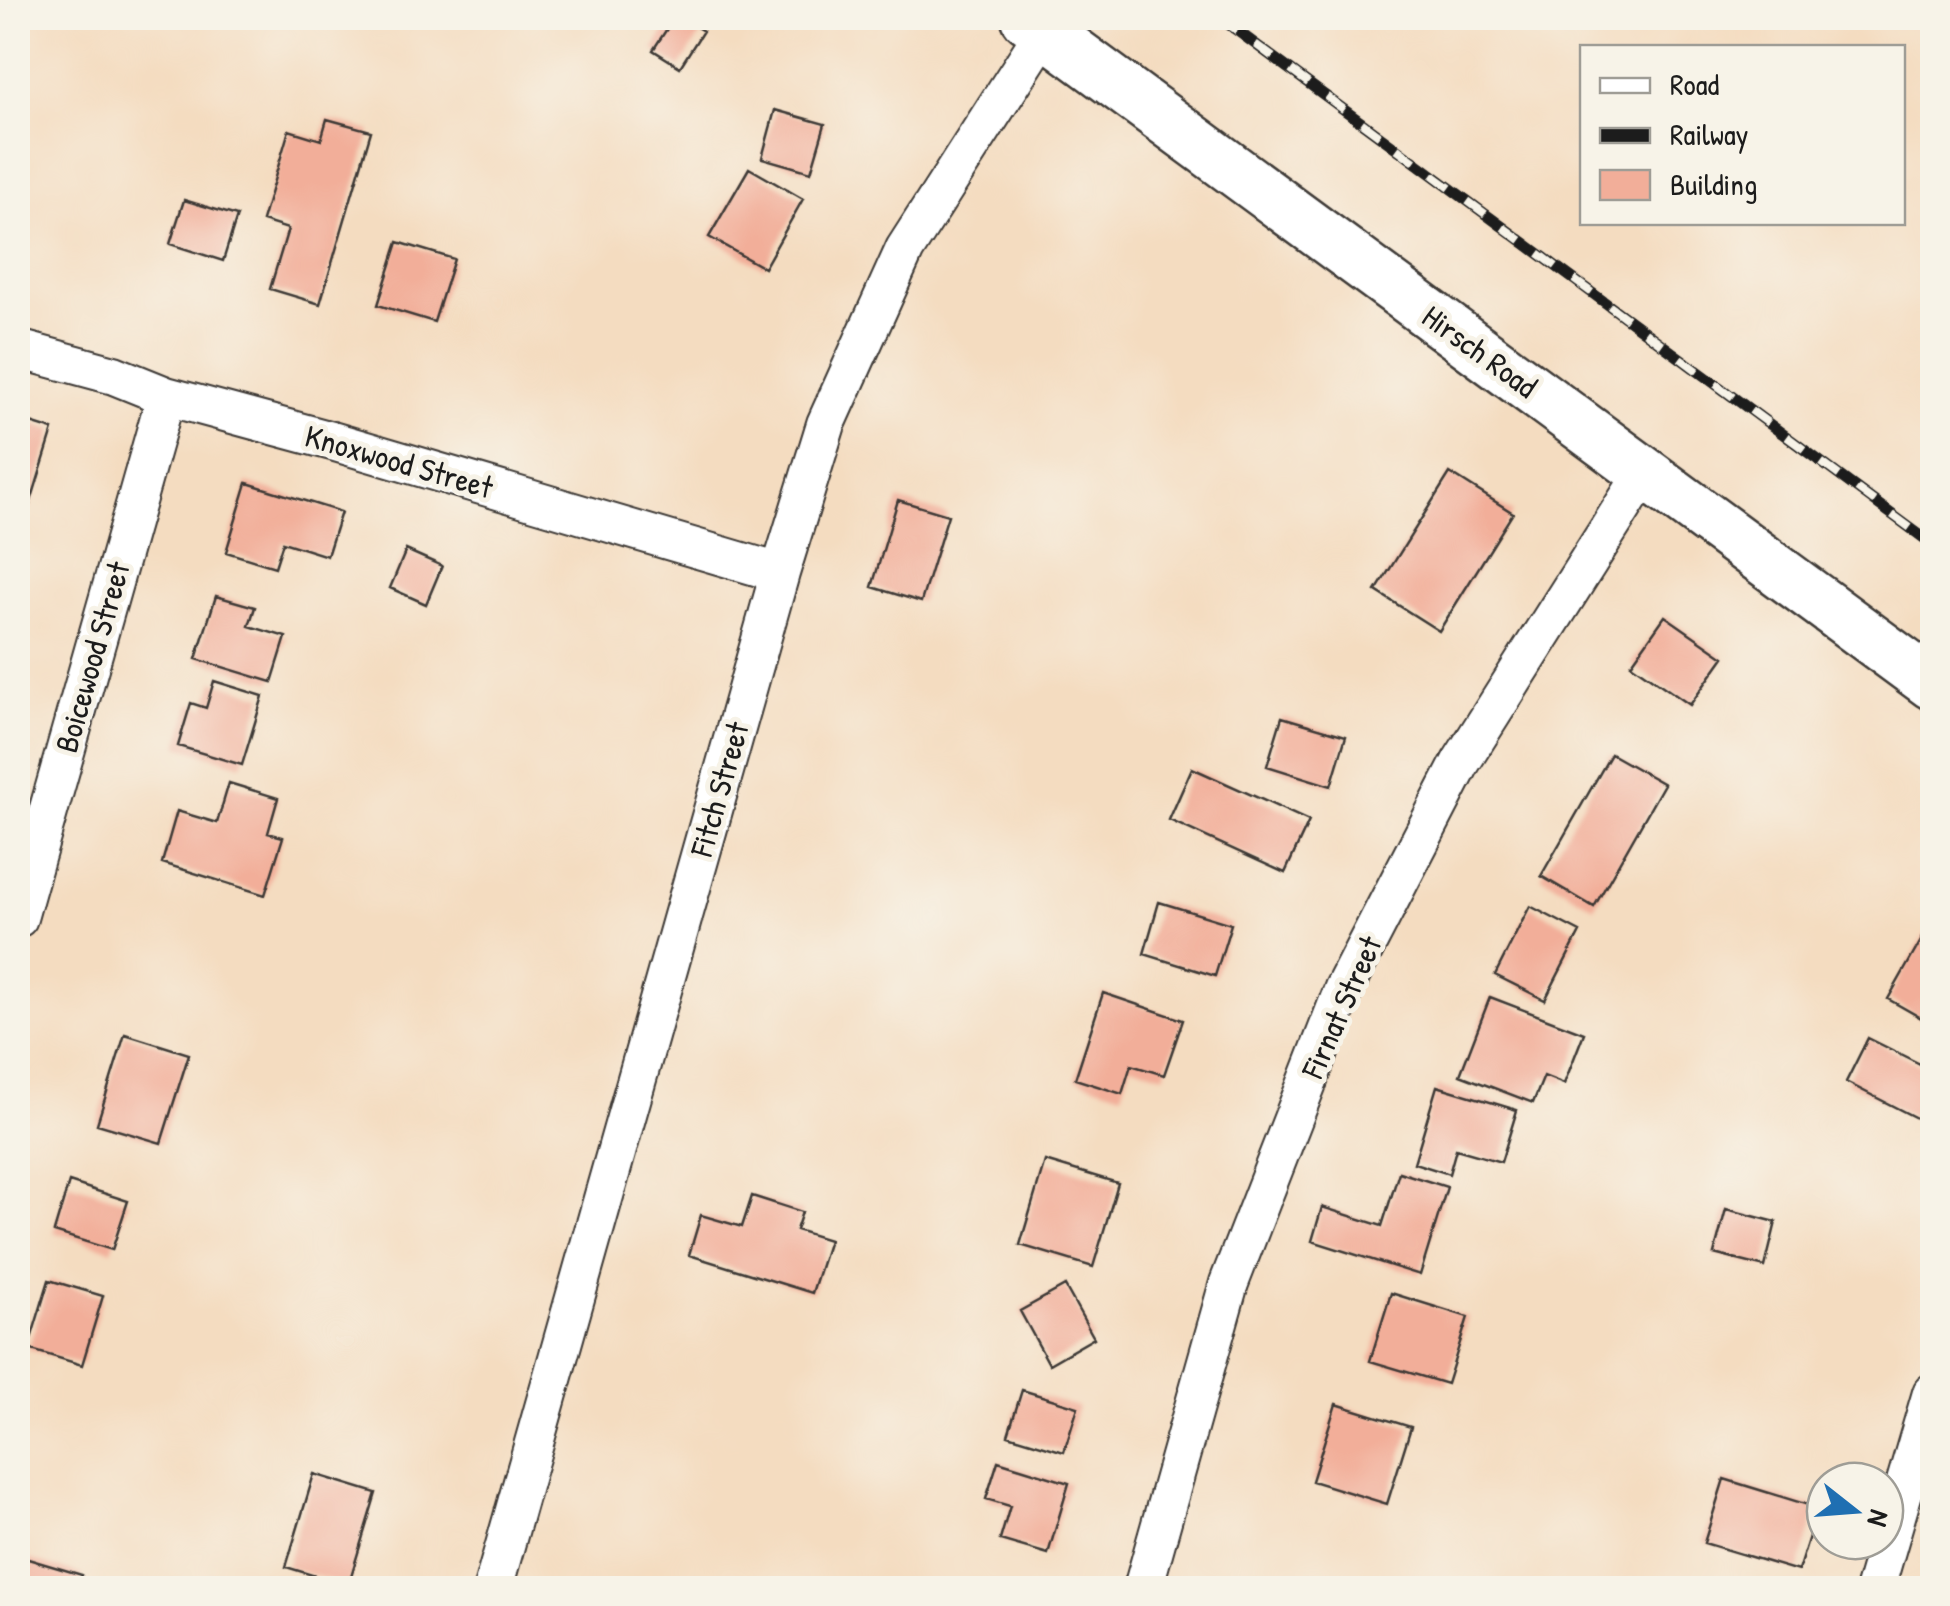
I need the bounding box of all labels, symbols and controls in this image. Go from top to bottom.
legend [1580,45,1905,225]
text: Road [1670,64,1719,104]
text: Railway [1670,114,1748,154]
text: Building [1670,164,1757,204]
street label: Hirsch Road [1414,295,1546,407]
street label: Knoxwood Street [300,414,499,509]
street label: Boicewood Street [44,556,140,757]
street label: Fitch Street [679,716,759,862]
street label: Firnat Street [1290,928,1392,1086]
north arrow [1805,1461,1905,1561]
text: N [1859,1506,1899,1531]

